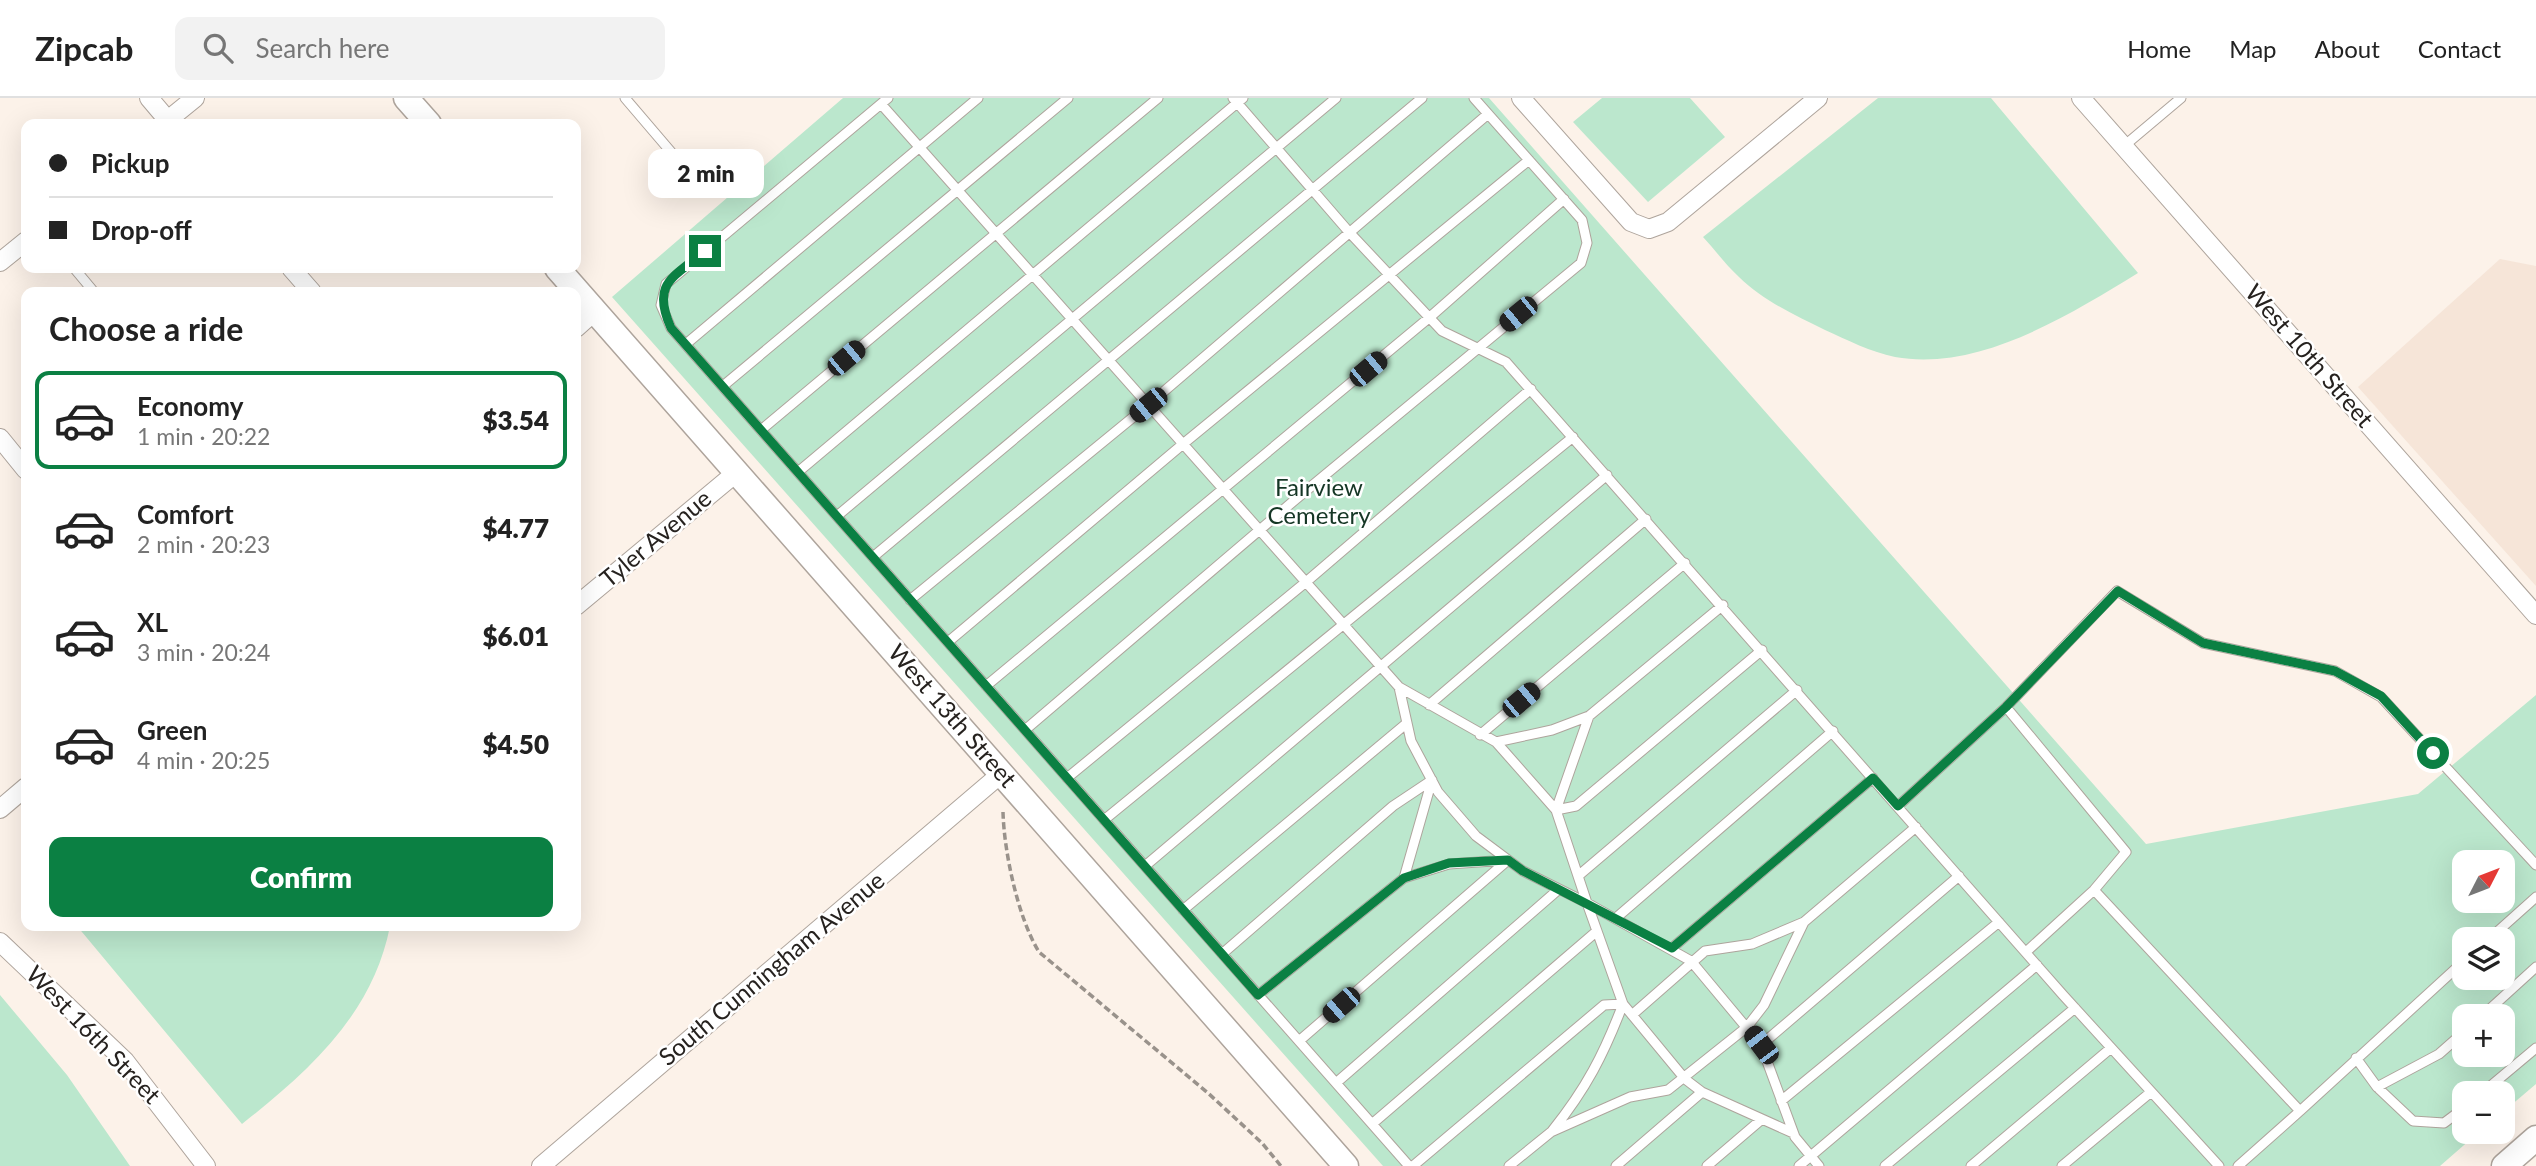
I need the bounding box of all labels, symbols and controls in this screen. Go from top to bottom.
search box [175,17,665,80]
text: Zipcab [35,28,133,68]
icon: search [199,29,237,67]
text: Search here [255,32,390,64]
text: Home [2127,34,2191,63]
text: Map [2229,34,2277,63]
text: About [2315,34,2380,63]
text: Contact [2418,34,2501,63]
text: Pickup [91,147,170,179]
callout: 2 min [647,150,763,198]
text: 2 min [677,159,735,187]
text: Drop-off [91,214,192,246]
route end [689,235,721,267]
street label: West 10th Street [2240,277,2381,433]
car [1496,293,1541,335]
text: Choose a ride [49,309,243,348]
car [824,336,869,380]
car [1346,347,1391,391]
car [1126,384,1171,426]
icon: car [53,389,116,452]
text: Economy [137,390,243,422]
text: $3.54 [482,404,549,436]
text: 1 min · 20:22 [137,422,270,450]
park label: Fairview Cemetery [1267,472,1371,529]
street label: Tyler Avenue [594,483,716,593]
icon: car [53,497,116,560]
text: Comfort [137,498,234,530]
text: $4.77 [482,512,549,544]
text: 2 min · 20:23 [137,530,270,558]
icon: car [53,605,116,668]
text: XL [137,606,168,638]
text: $6.01 [482,620,549,652]
street label: West 13th Street [883,637,1024,793]
text: 3 min · 20:24 [137,638,270,666]
car [1499,678,1544,722]
icon: car [53,713,116,776]
text: Green [137,714,207,746]
text: $4.50 [482,728,549,760]
route start [2417,737,2449,769]
text: 4 min · 20:25 [137,746,270,774]
button: Confirm [49,837,553,917]
north arrow [2452,850,2515,914]
map controls [2452,850,2515,1144]
street label: South Cunningham Avenue [652,865,890,1071]
button: layers [2452,927,2515,990]
street label: West 16th Street [21,959,167,1109]
car [1319,983,1364,1027]
button: + [2452,1004,2515,1067]
car [1740,1022,1783,1068]
button: − [2452,1081,2515,1144]

